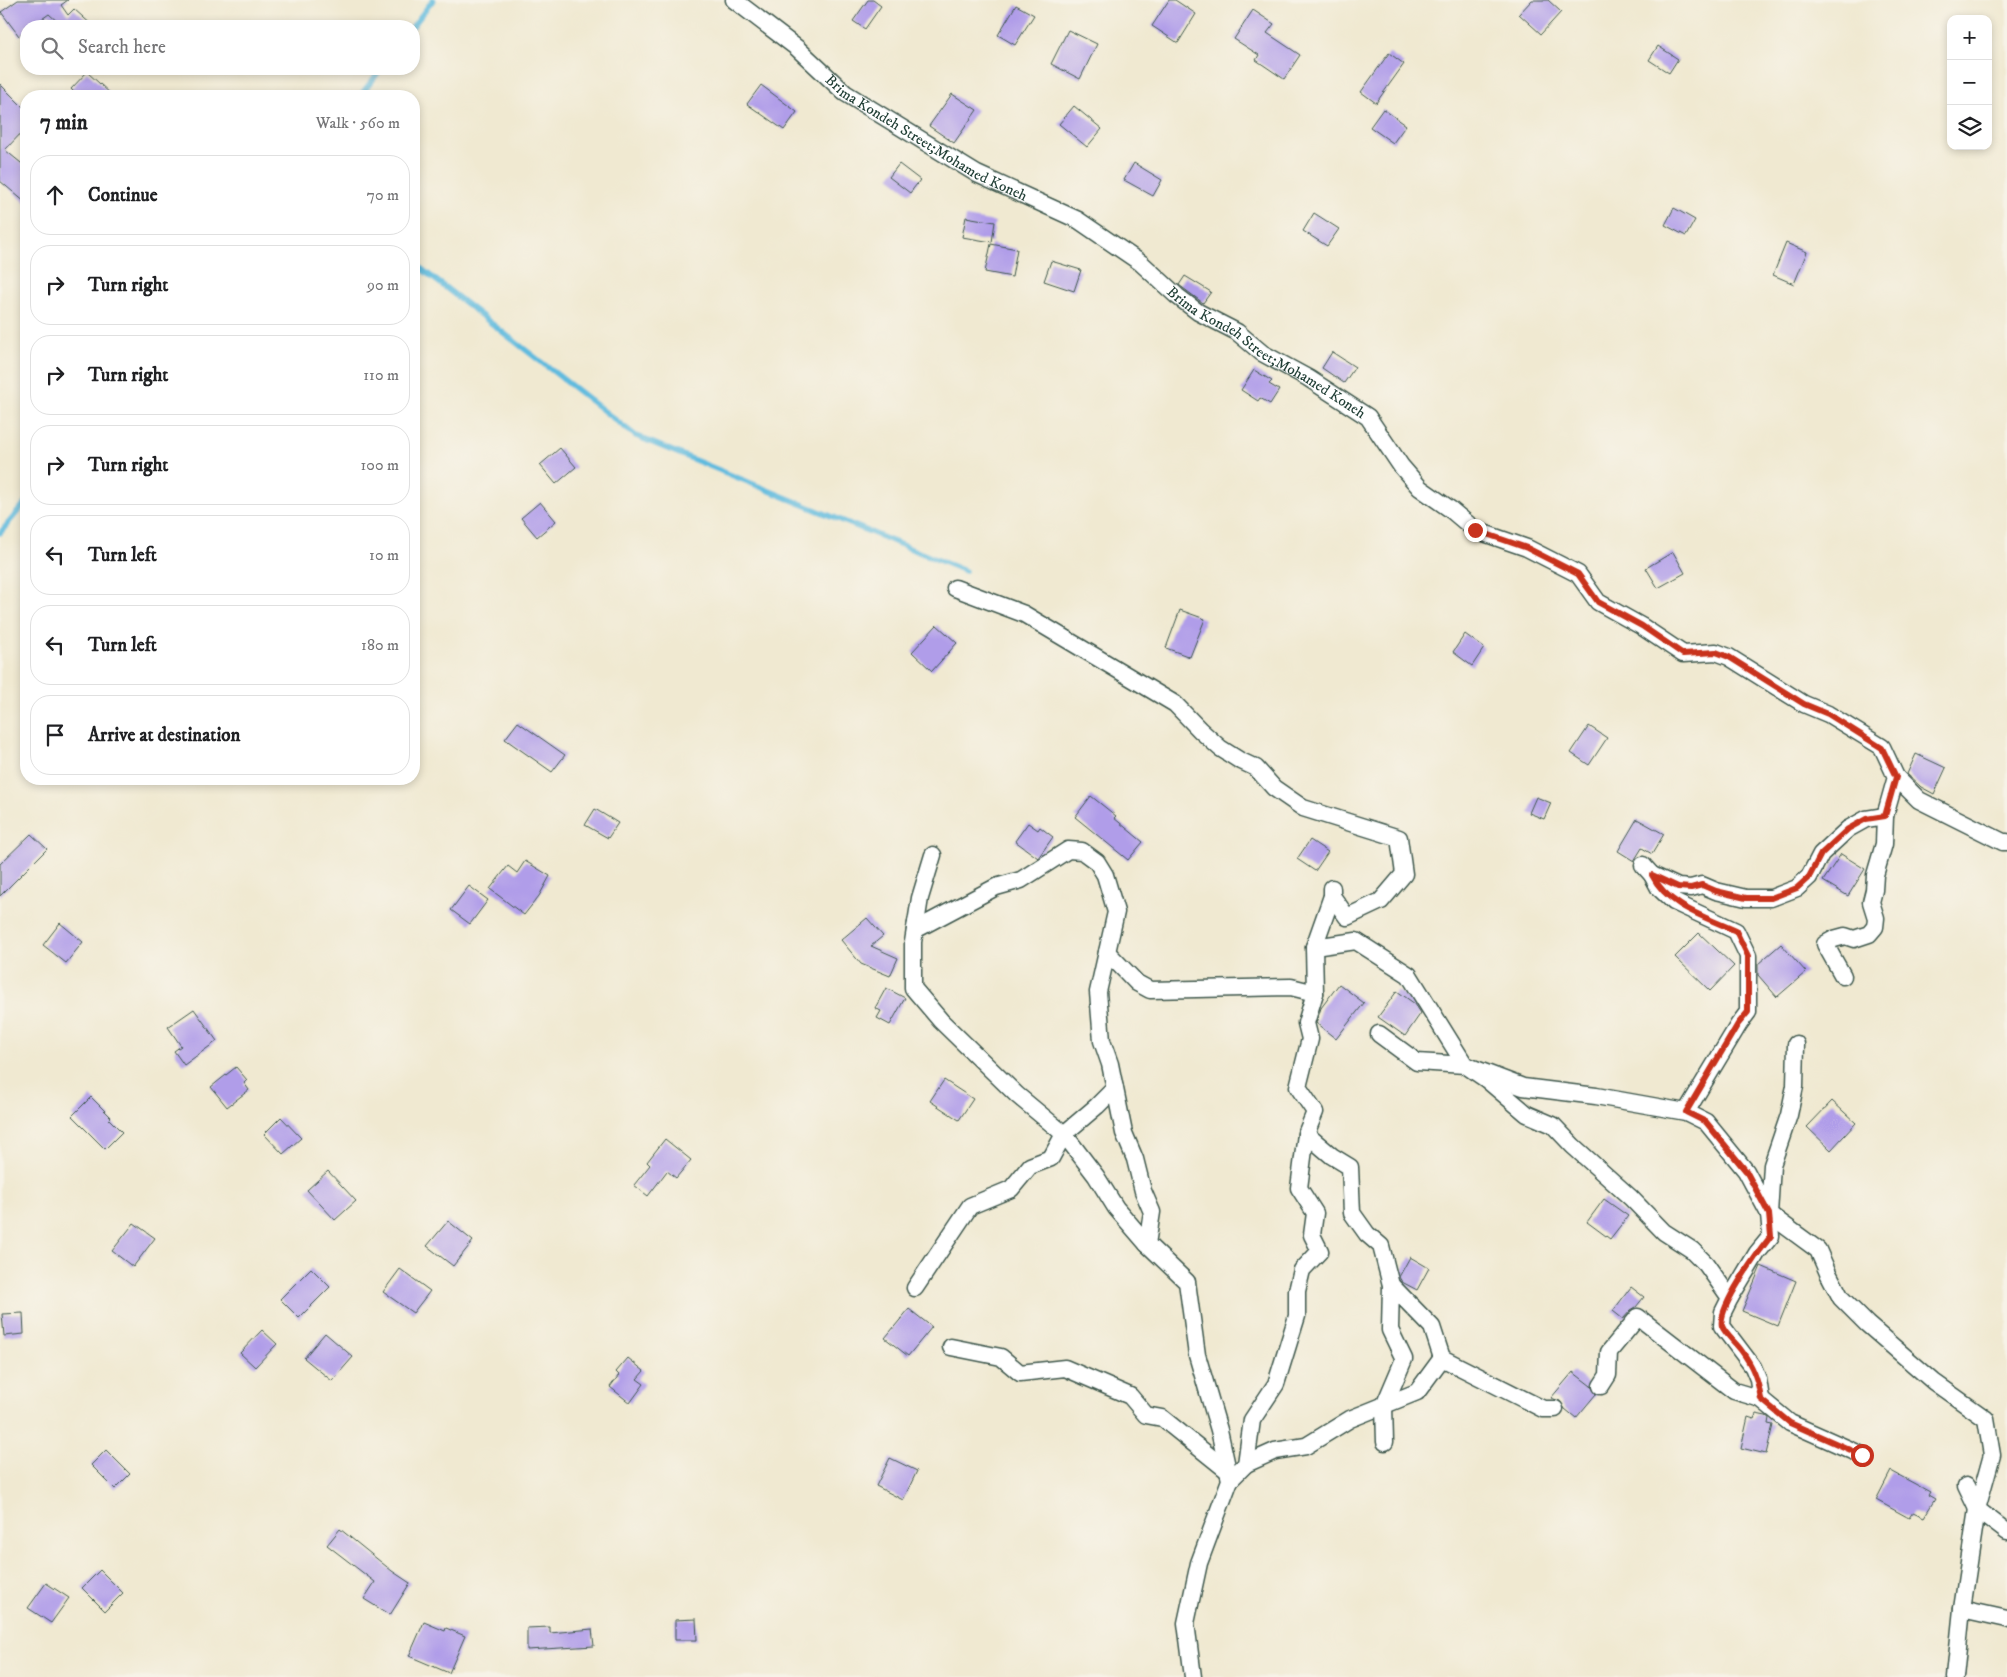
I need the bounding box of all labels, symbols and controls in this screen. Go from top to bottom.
map controls [1947,15,1992,150]
button: + [1947,15,1992,60]
search box [20,20,420,75]
icon: search [38,34,66,62]
text: Search here [78,36,166,59]
button: − [1947,60,1992,105]
street label: Brima Kondeh Street;Mohamed Koneh [821,70,1030,206]
button: layers [1947,105,1992,150]
text: 7 min [40,110,88,136]
text: Walk · 560 m [316,113,400,133]
icon: ahead [41,181,69,209]
text: Continue [88,184,158,207]
text: 70 m [367,185,399,205]
icon: right [41,271,69,299]
text: Turn right [88,274,168,297]
text: 90 m [367,275,399,295]
street label: Brima Kondeh Street;Mohamed Koneh [1163,282,1369,423]
icon: right [41,361,69,389]
text: Turn right [88,364,168,387]
text: 110 m [363,365,399,385]
icon: right [41,451,69,479]
text: Turn right [88,454,168,477]
text: 100 m [361,455,399,475]
route end [1464,519,1487,542]
icon: left [41,541,69,569]
text: Turn left [88,544,157,567]
text: 10 m [369,545,399,565]
icon: left [41,631,69,659]
text: Turn left [88,634,157,657]
text: 180 m [361,635,399,655]
icon: arrive [41,721,69,749]
text: Arrive at destination [88,724,240,747]
route start [1851,1444,1874,1467]

